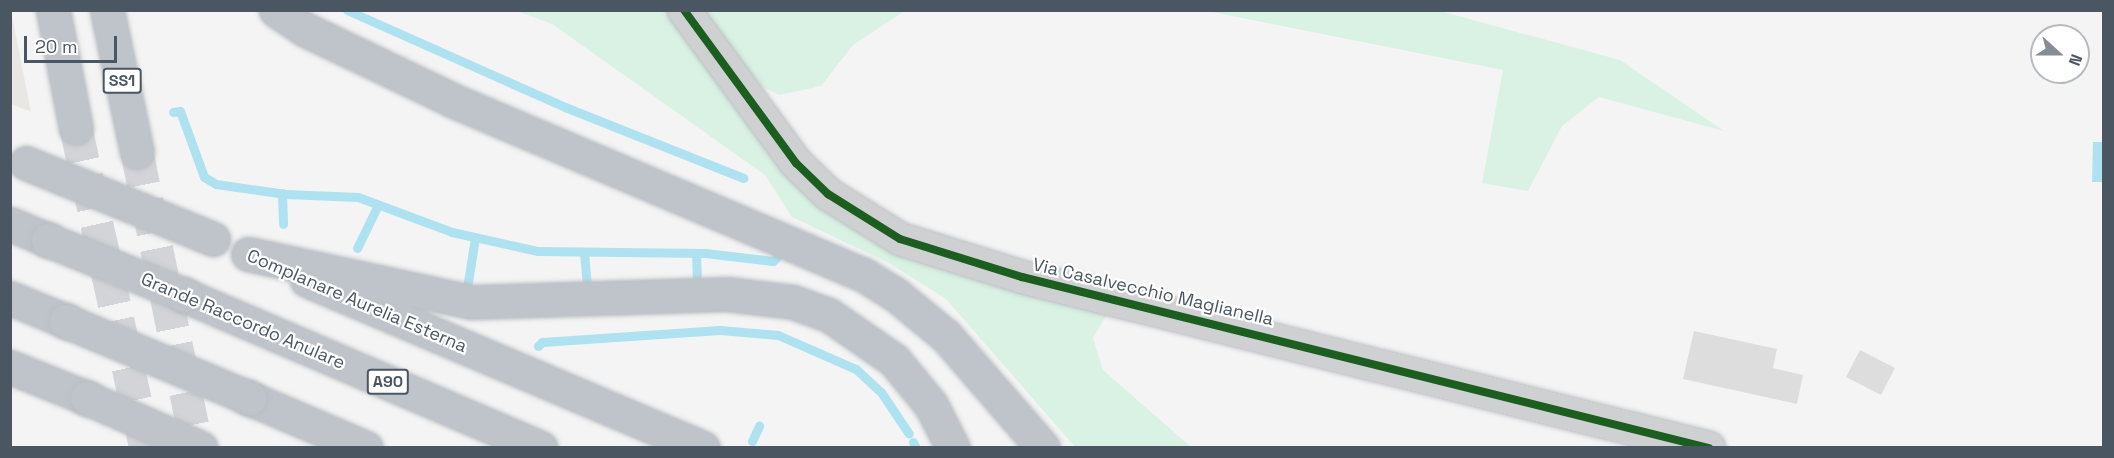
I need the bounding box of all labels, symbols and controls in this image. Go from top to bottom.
scale bar [27,24,120,62]
north arrow [2030,24,2090,84]
text: 20 m [35,35,78,58]
text: N [2064,51,2087,69]
road number: SS1 [102,68,142,94]
street label: Complanare Aurelia Esterna [244,245,470,357]
street label: Via Casalvecchio Maglianella [1030,254,1276,330]
street label: Grande Raccordo Anulare [138,268,348,374]
road number: A90 [366,369,410,395]

